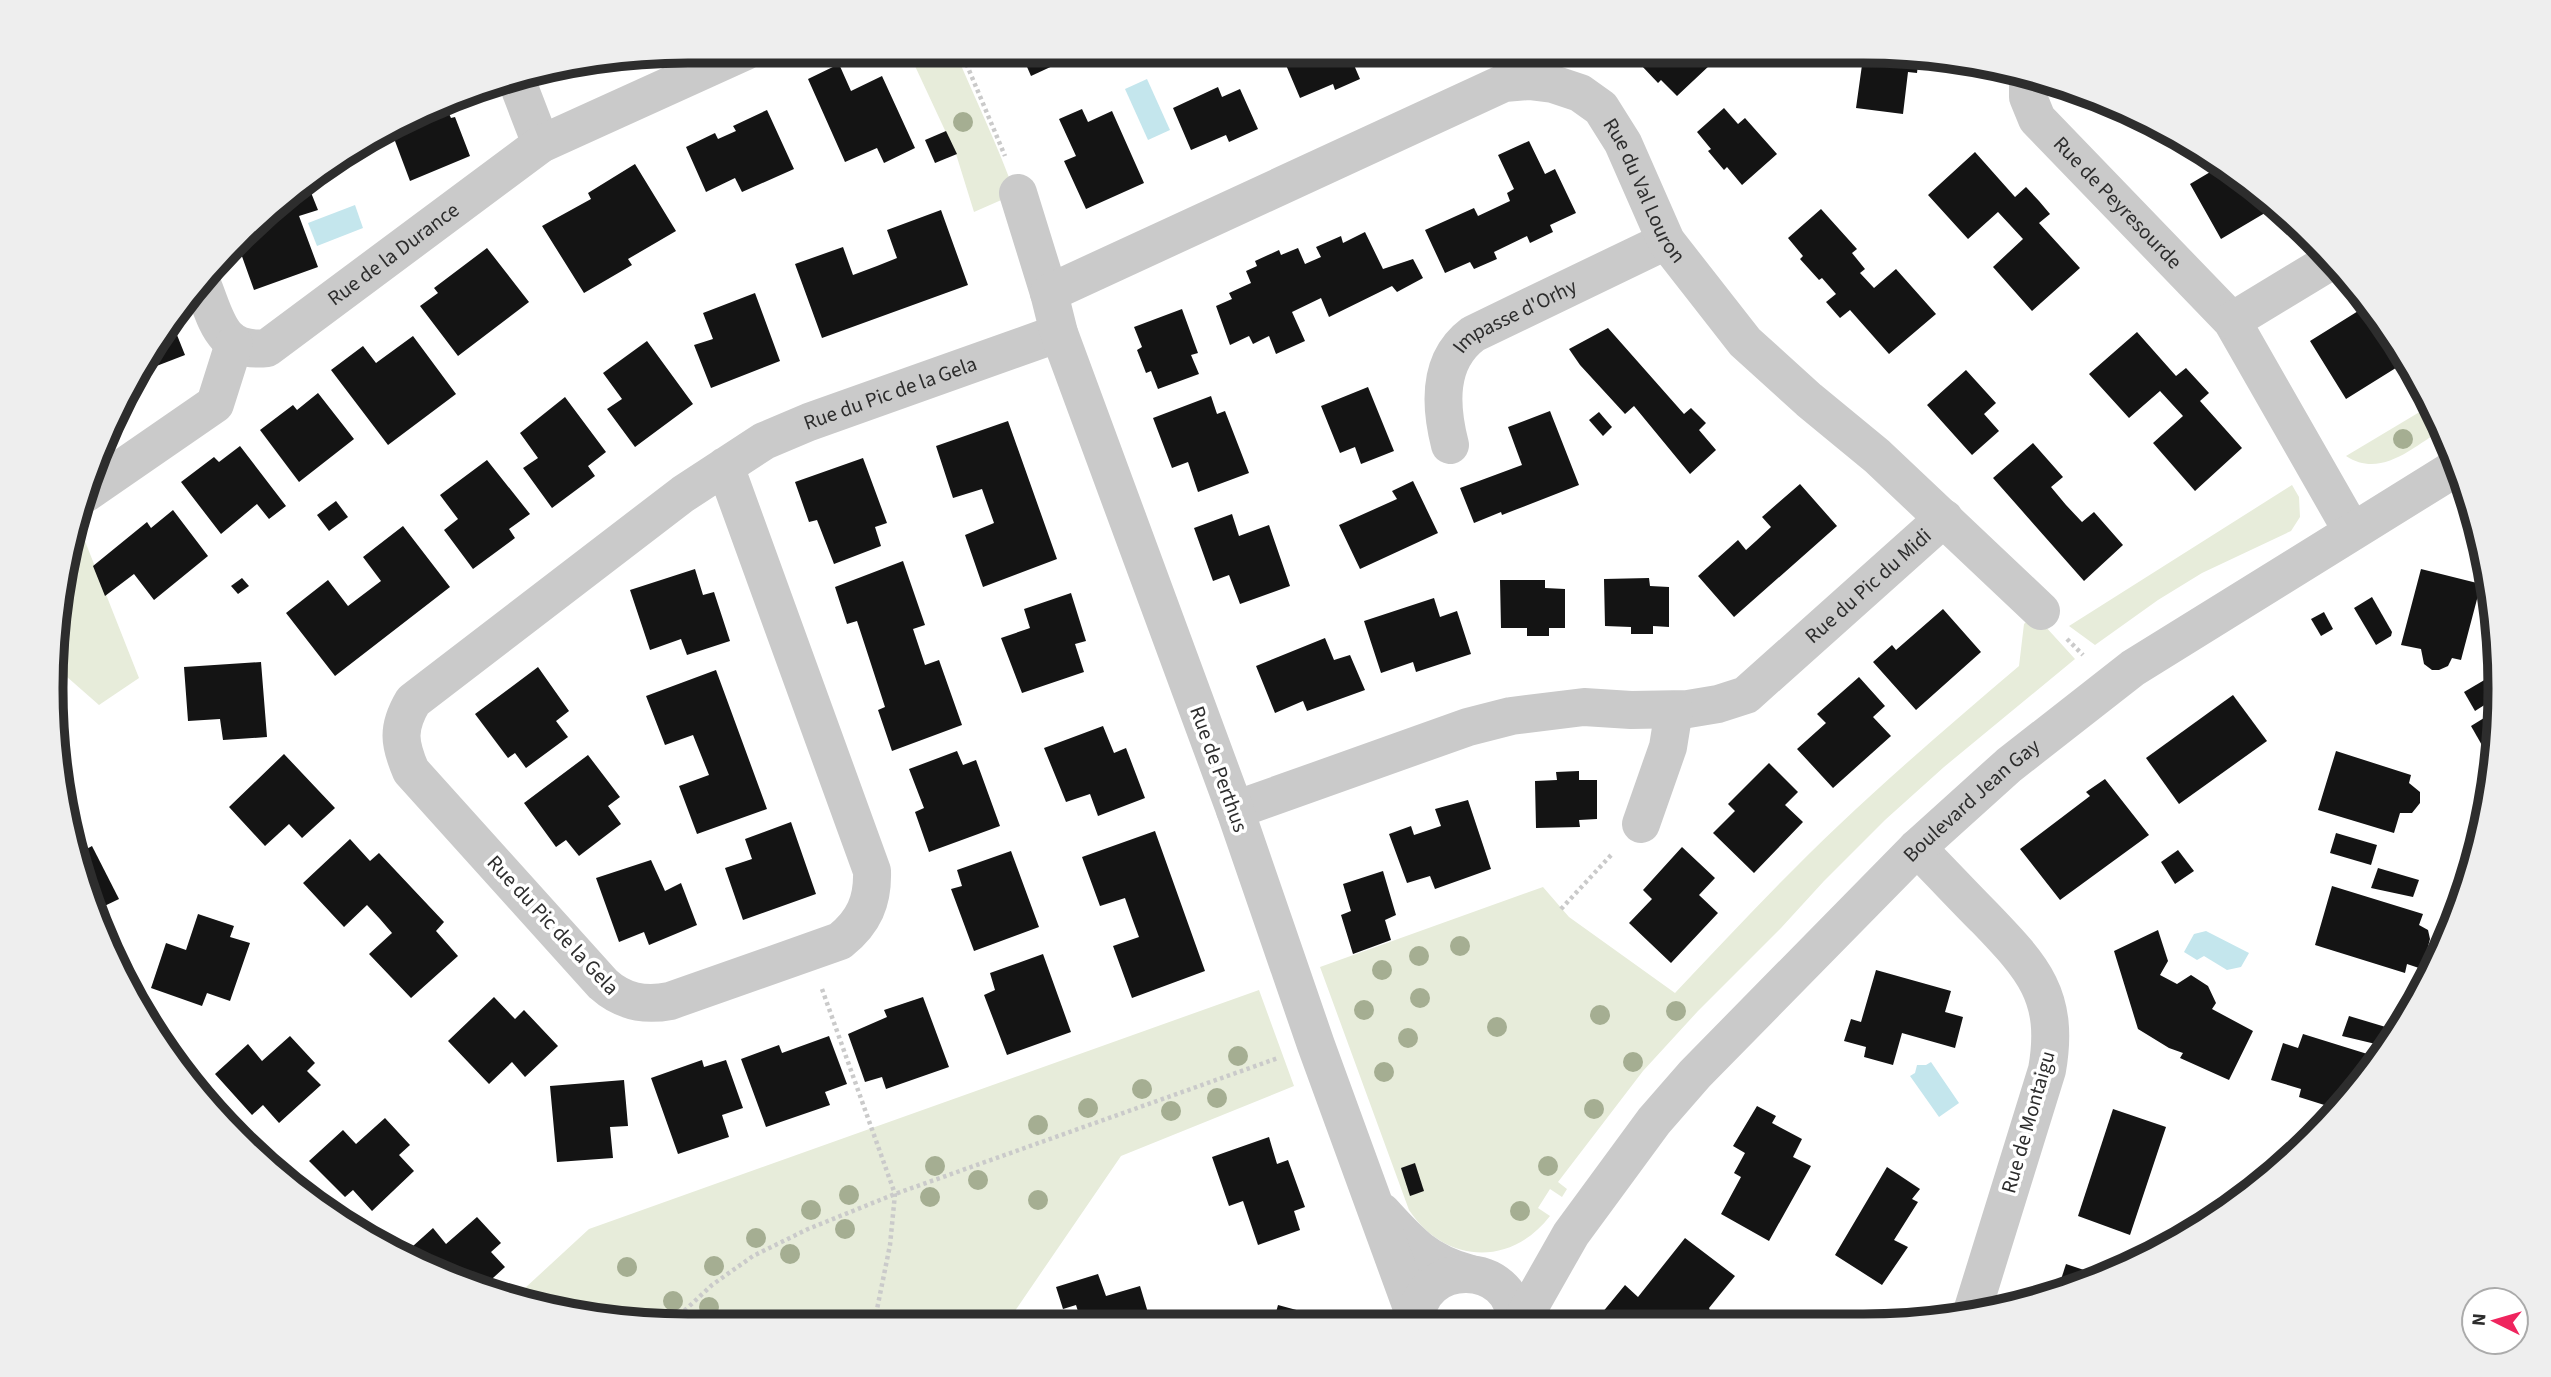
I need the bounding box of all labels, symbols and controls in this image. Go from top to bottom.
street label: Rue du Val Louron [1596,112,1693,269]
street label: Rue de Peyresourde [2046,129,2189,276]
street label: Rue de la Durance [321,195,465,313]
street label: Impasse d'Orhy [1445,271,1582,360]
street label: Rue du Pic de la Gela [799,348,981,438]
street label: Rue du Pic du Midi [1798,521,1938,651]
street label: Rue de Perthus [1182,702,1256,836]
street label: Boulevard Jean Gay [1896,731,2046,869]
street label: Rue du Pic de la Gela [480,848,626,1002]
street label: Rue de Montaigu [1993,1047,2063,1197]
north arrow [2460,1286,2530,1356]
text: N [2466,1312,2494,1327]

